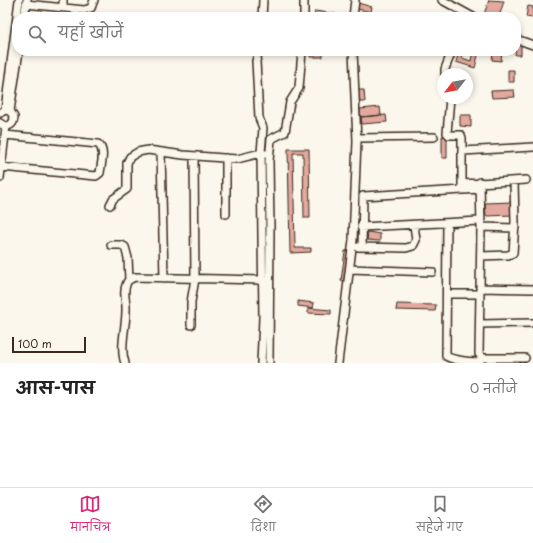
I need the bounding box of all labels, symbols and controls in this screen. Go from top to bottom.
search box [12,12,521,56]
text: यहाँ खोजें [58,20,124,43]
icon: search [26,23,48,45]
north arrow [437,68,473,104]
scale bar [12,335,86,354]
text: 100 m [18,335,52,352]
text: आस-पास [16,374,95,400]
text: 0 नतीजे [470,378,517,397]
tab: मानचित्र [70,493,111,539]
tab: दिशा [251,493,276,539]
tab: सहेजे गए [416,493,463,539]

